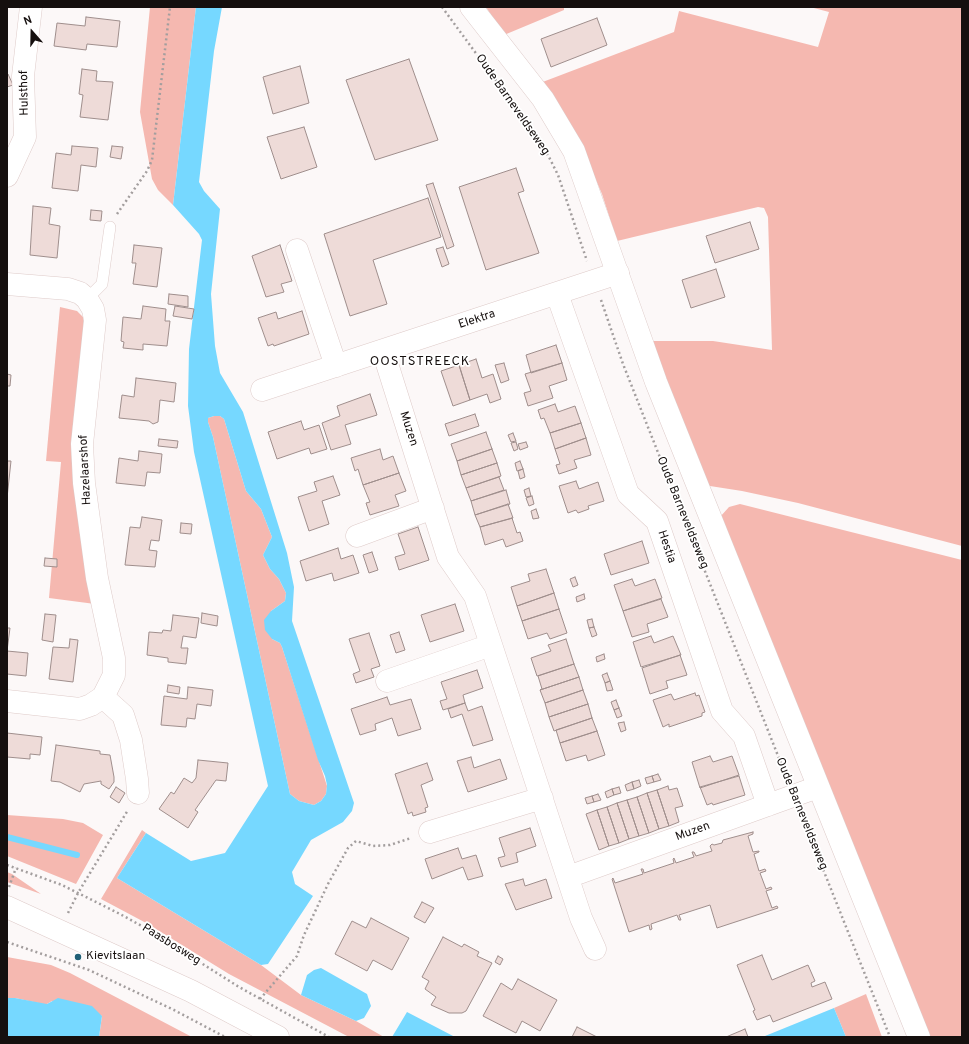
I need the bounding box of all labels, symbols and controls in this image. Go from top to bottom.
north arrow [12,12,52,52]
text: N [22,13,34,29]
street label: Oude Barneveldseweg [472,52,552,158]
street label: Hulsthof [17,70,33,116]
street label: Elektra [457,307,497,333]
district label: OOSTSTREECK [370,354,470,370]
street label: Muzen [396,410,420,448]
street label: Hazelaarshof [77,434,95,506]
street label: Oude Barneveldseweg [653,455,711,571]
street label: Hestia [654,529,678,565]
street label: Oude Barneveldseweg [772,756,830,872]
street label: Muzen [674,819,712,845]
street label: Paasbosweg [139,921,203,969]
place label: Kievitslaan [86,950,145,964]
marker: Kievitslaan [73,952,83,962]

